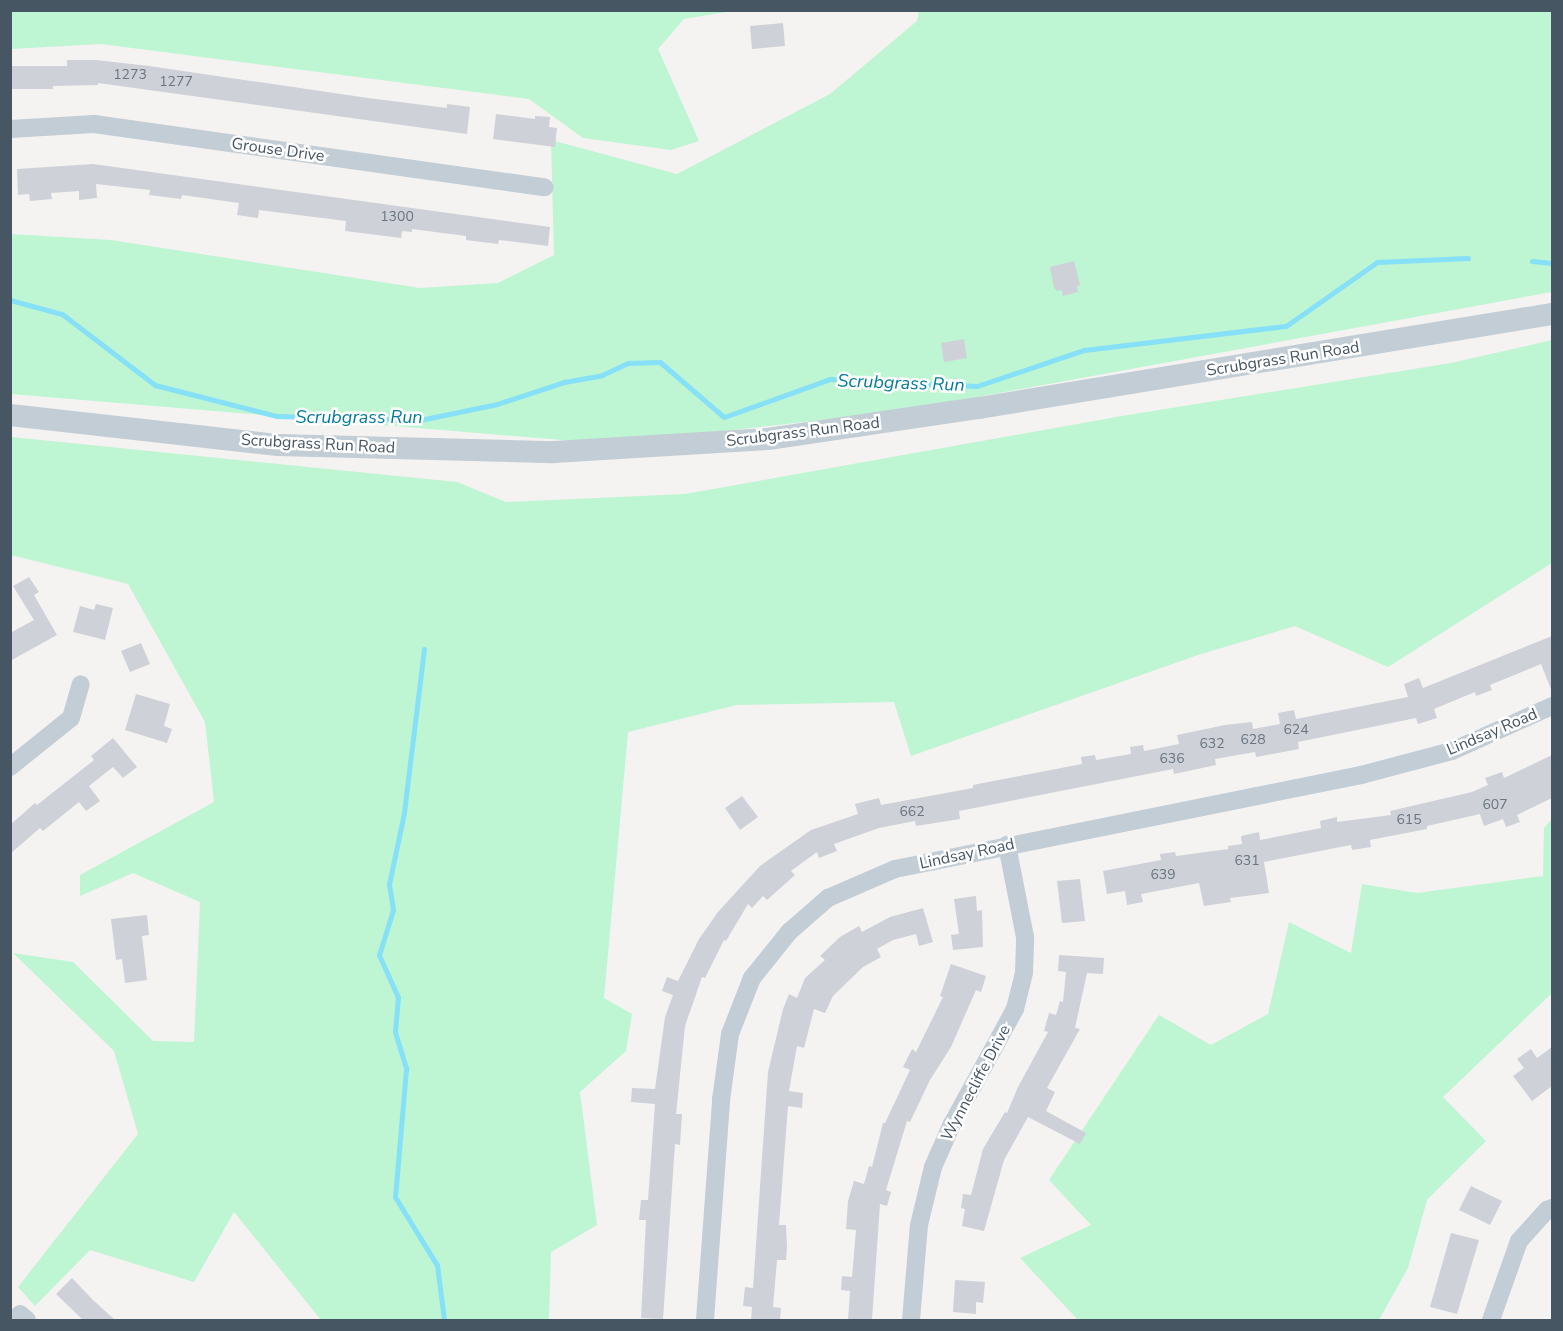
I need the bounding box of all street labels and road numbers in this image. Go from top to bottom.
street label: Grouse Drive [230,134,326,166]
street label: Scrubgrass Run Road [1205,337,1361,381]
street label: Scrubgrass Run Road [725,413,881,451]
street label: Scrubgrass Run Road [240,430,396,458]
street label: Lindsay Road [1444,704,1540,760]
street label: Lindsay Road [918,835,1016,873]
street label: Wynnecliffe Drive [937,1022,1015,1144]

